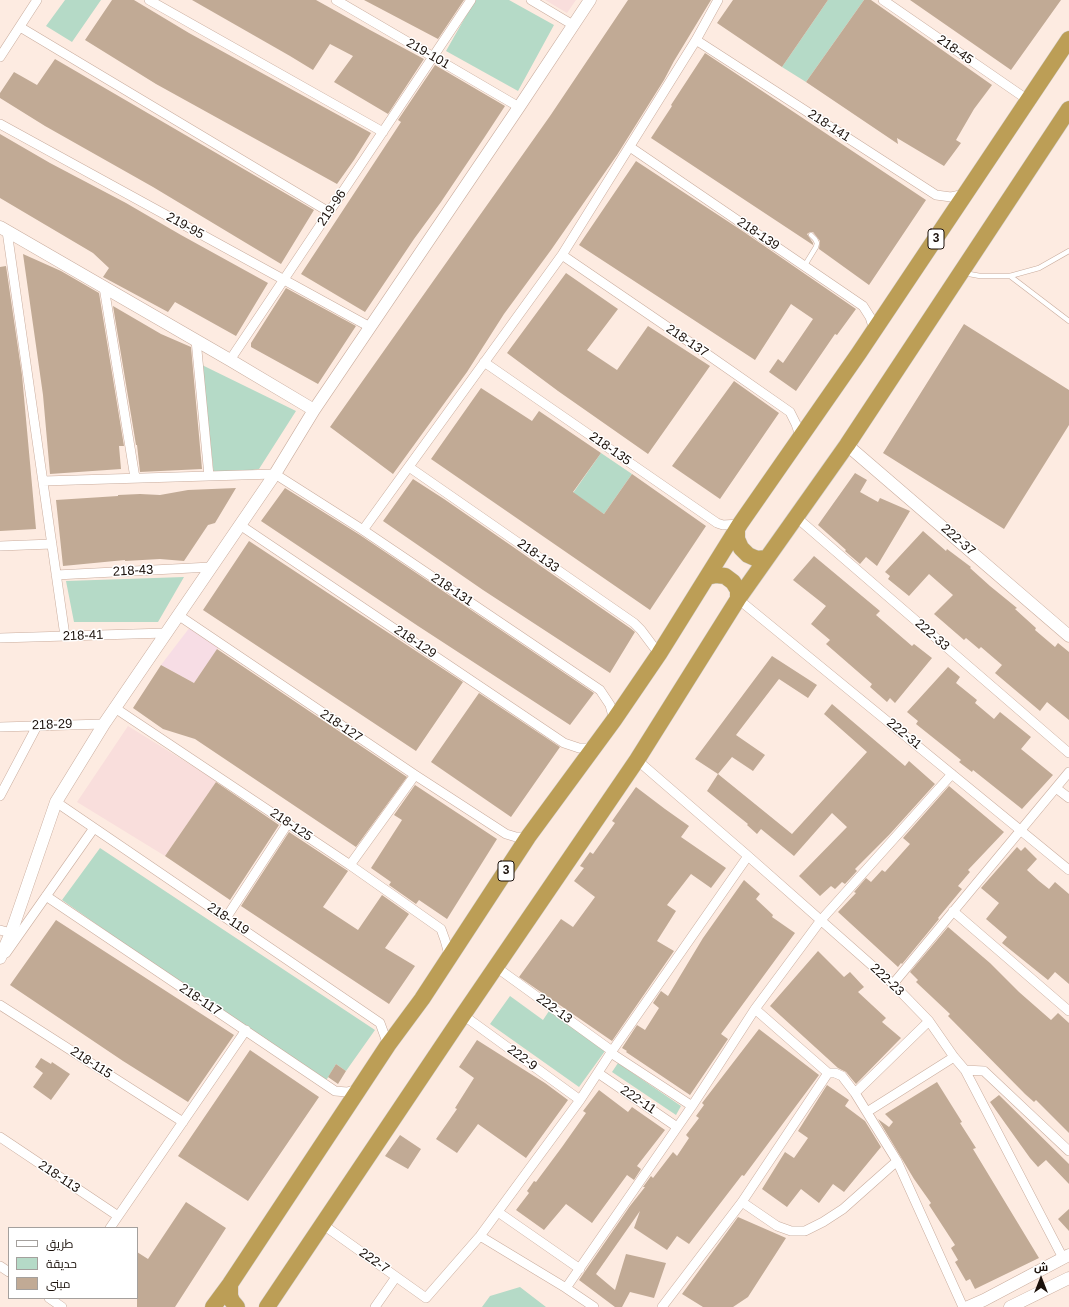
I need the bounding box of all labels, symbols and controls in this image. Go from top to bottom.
street label: 218-45 [934,32,976,68]
street label: 219-101 [403,35,453,73]
street label: 218-141 [805,106,853,146]
street label: 219-96 [314,187,350,229]
street label: 219-95 [164,209,206,243]
street label: 218-139 [734,214,782,254]
road number: 3 [928,229,944,249]
street label: 218-137 [663,321,711,361]
street label: 218-135 [586,429,634,469]
street label: 222-37 [938,521,978,559]
street label: 218-133 [514,536,562,576]
street label: 218-43 [112,562,154,580]
street label: 218-131 [428,570,476,610]
street label: 222-33 [912,616,952,654]
street label: 218-129 [391,622,439,662]
street label: 218-41 [63,627,103,645]
street label: 218-127 [317,706,365,746]
street label: 222-31 [883,715,925,753]
street label: 218-29 [32,716,72,734]
street label: 218-125 [267,805,315,845]
road number: 3 [498,861,514,881]
street label: 218-119 [204,899,252,939]
street label: 222-23 [867,960,907,1000]
street label: 218-117 [176,980,224,1020]
street label: 222-13 [533,991,575,1027]
street label: 222-9 [504,1042,540,1074]
street label: 218-115 [67,1044,115,1082]
street label: 222-11 [617,1082,659,1118]
street label: 218-113 [35,1157,83,1197]
legend [8,1227,138,1299]
text: طريق [46,1237,73,1251]
street label: 222-7 [356,1245,392,1277]
text: حديقة [46,1257,77,1271]
north arrow [1021,1259,1061,1299]
text: ش [1034,1261,1048,1273]
text: مبنى [46,1277,71,1291]

